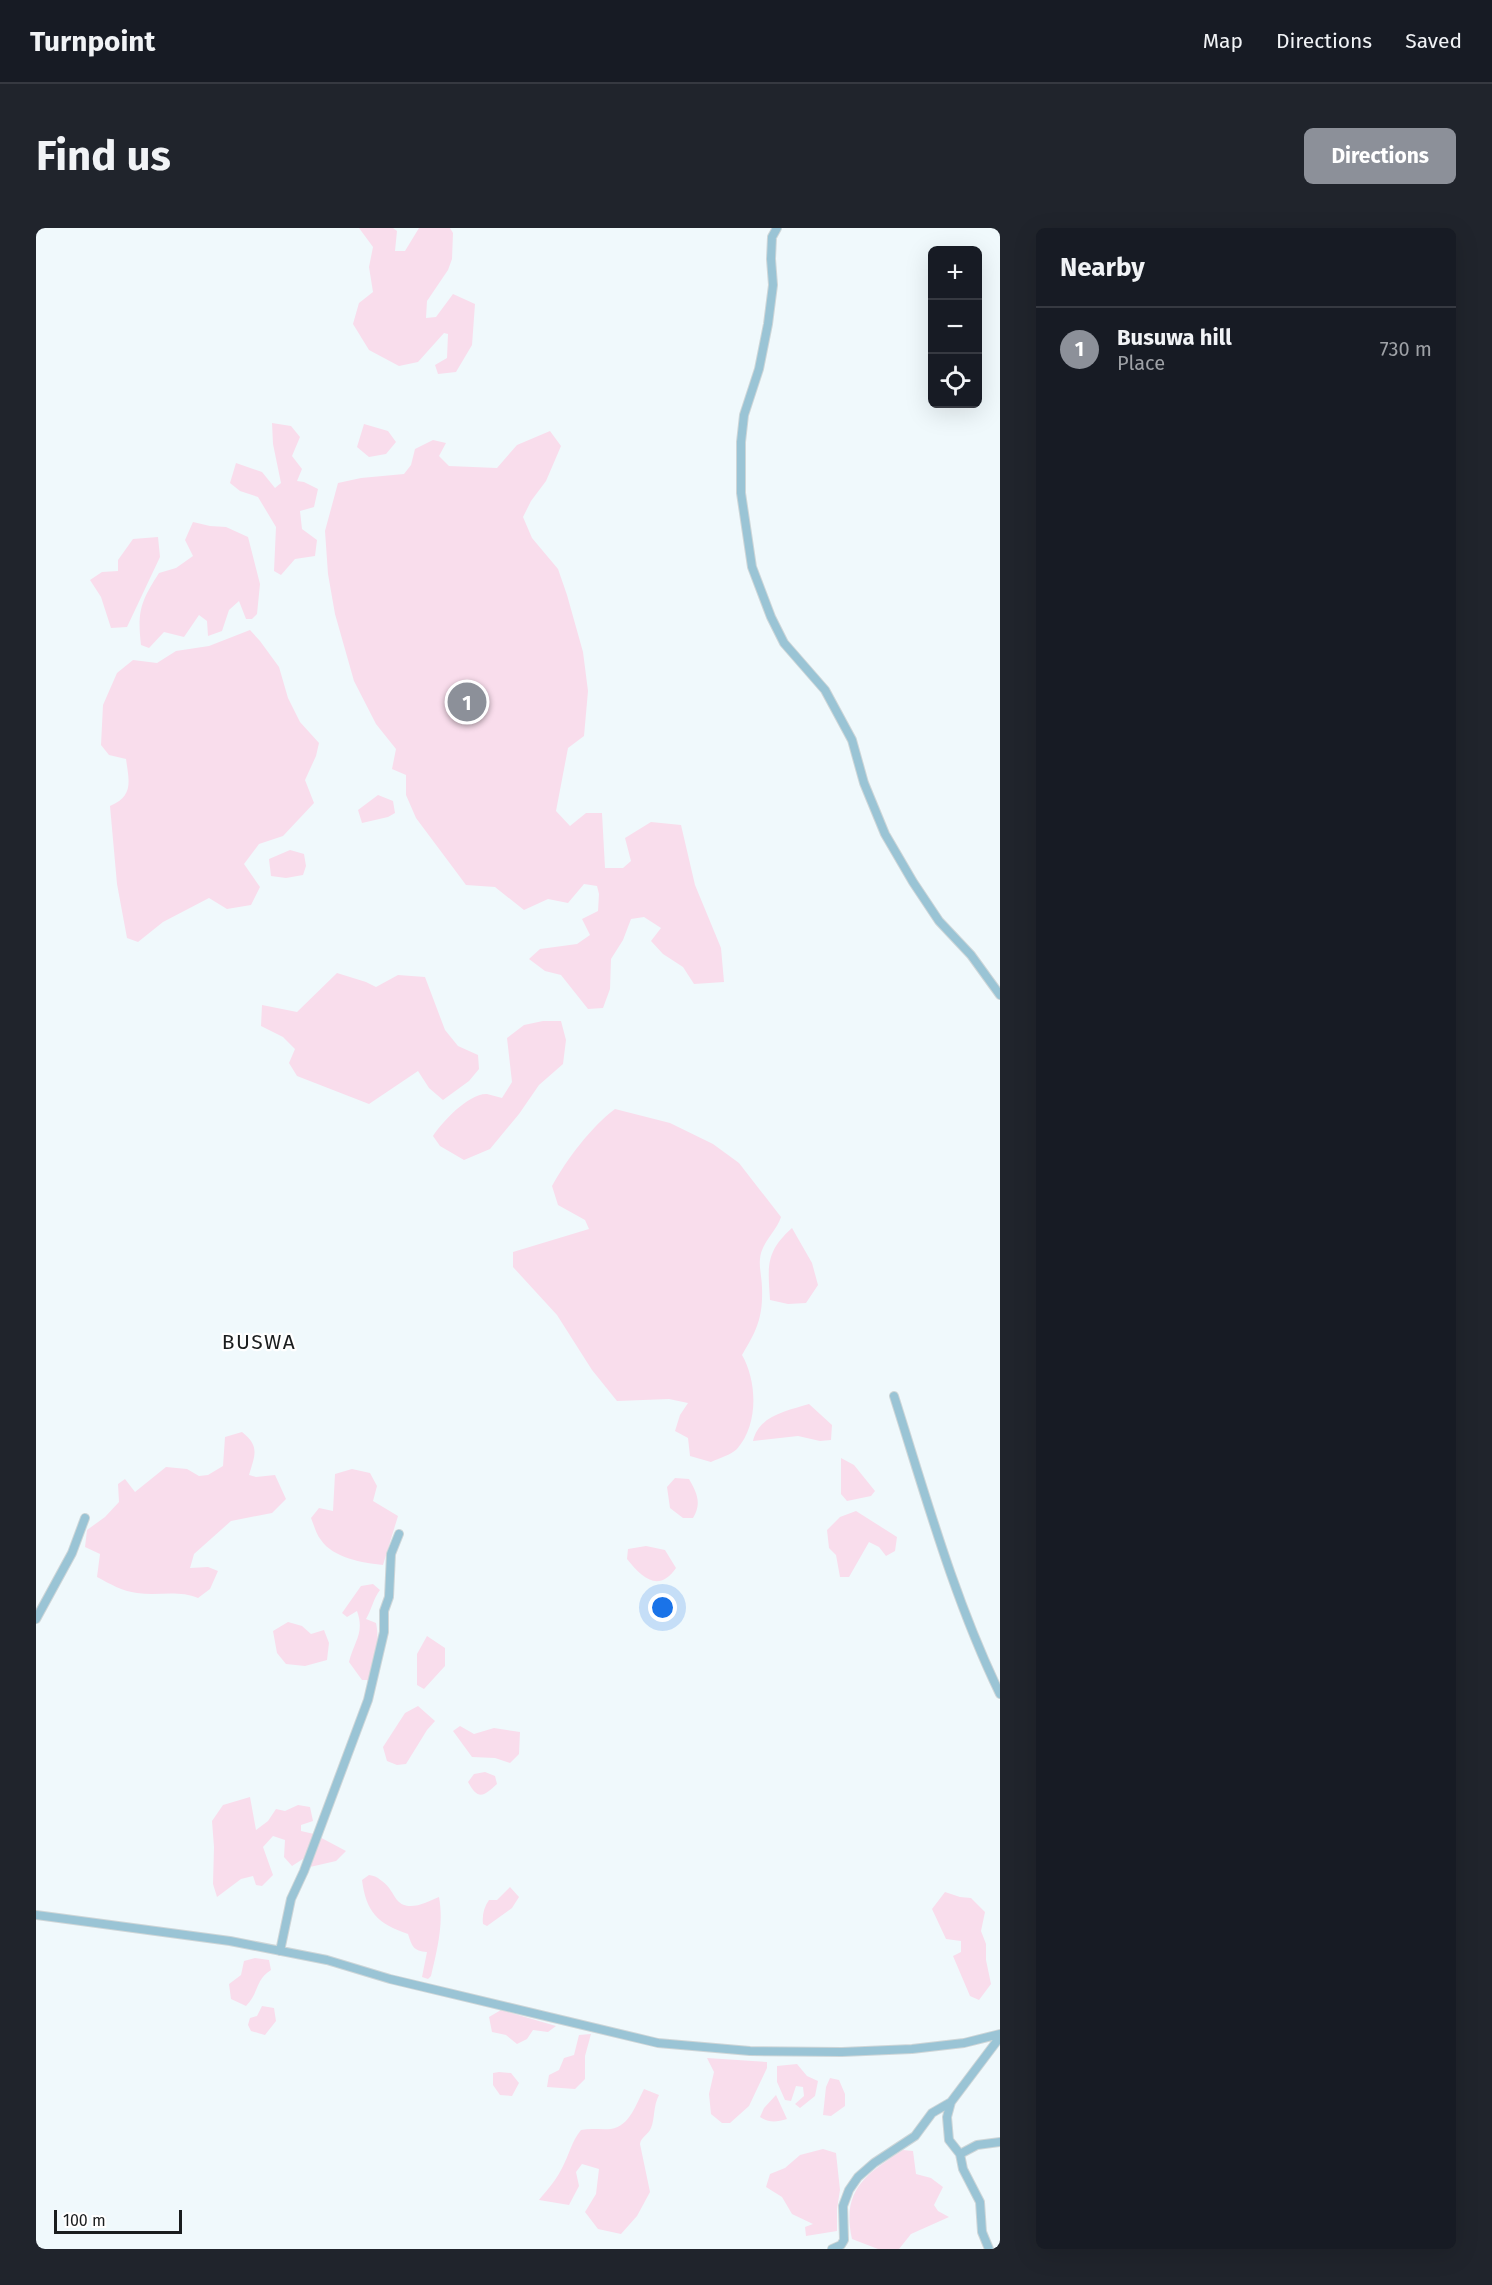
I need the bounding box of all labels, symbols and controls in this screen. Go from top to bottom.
text: Turnpoint [30,25,155,58]
text: Map [1203,28,1243,54]
text: Directions [1276,28,1372,54]
text: Saved [1405,28,1462,54]
button: Directions [1304,128,1456,184]
text: Find us [36,131,171,181]
map controls [928,246,982,408]
button: + [928,246,982,300]
text: Nearby [1060,252,1145,283]
button: − [928,300,982,354]
text: Busuwa hill [1117,324,1232,351]
text: 1 [1075,337,1084,361]
text: 730 m [1380,337,1432,361]
text: Place [1117,351,1165,375]
button: locate [928,354,982,408]
pin: 1 [448,680,486,724]
district label: BUSWA [222,1329,296,1355]
your location [648,1593,677,1622]
scale bar [54,2207,182,2234]
text: 100 m [63,2211,106,2230]

